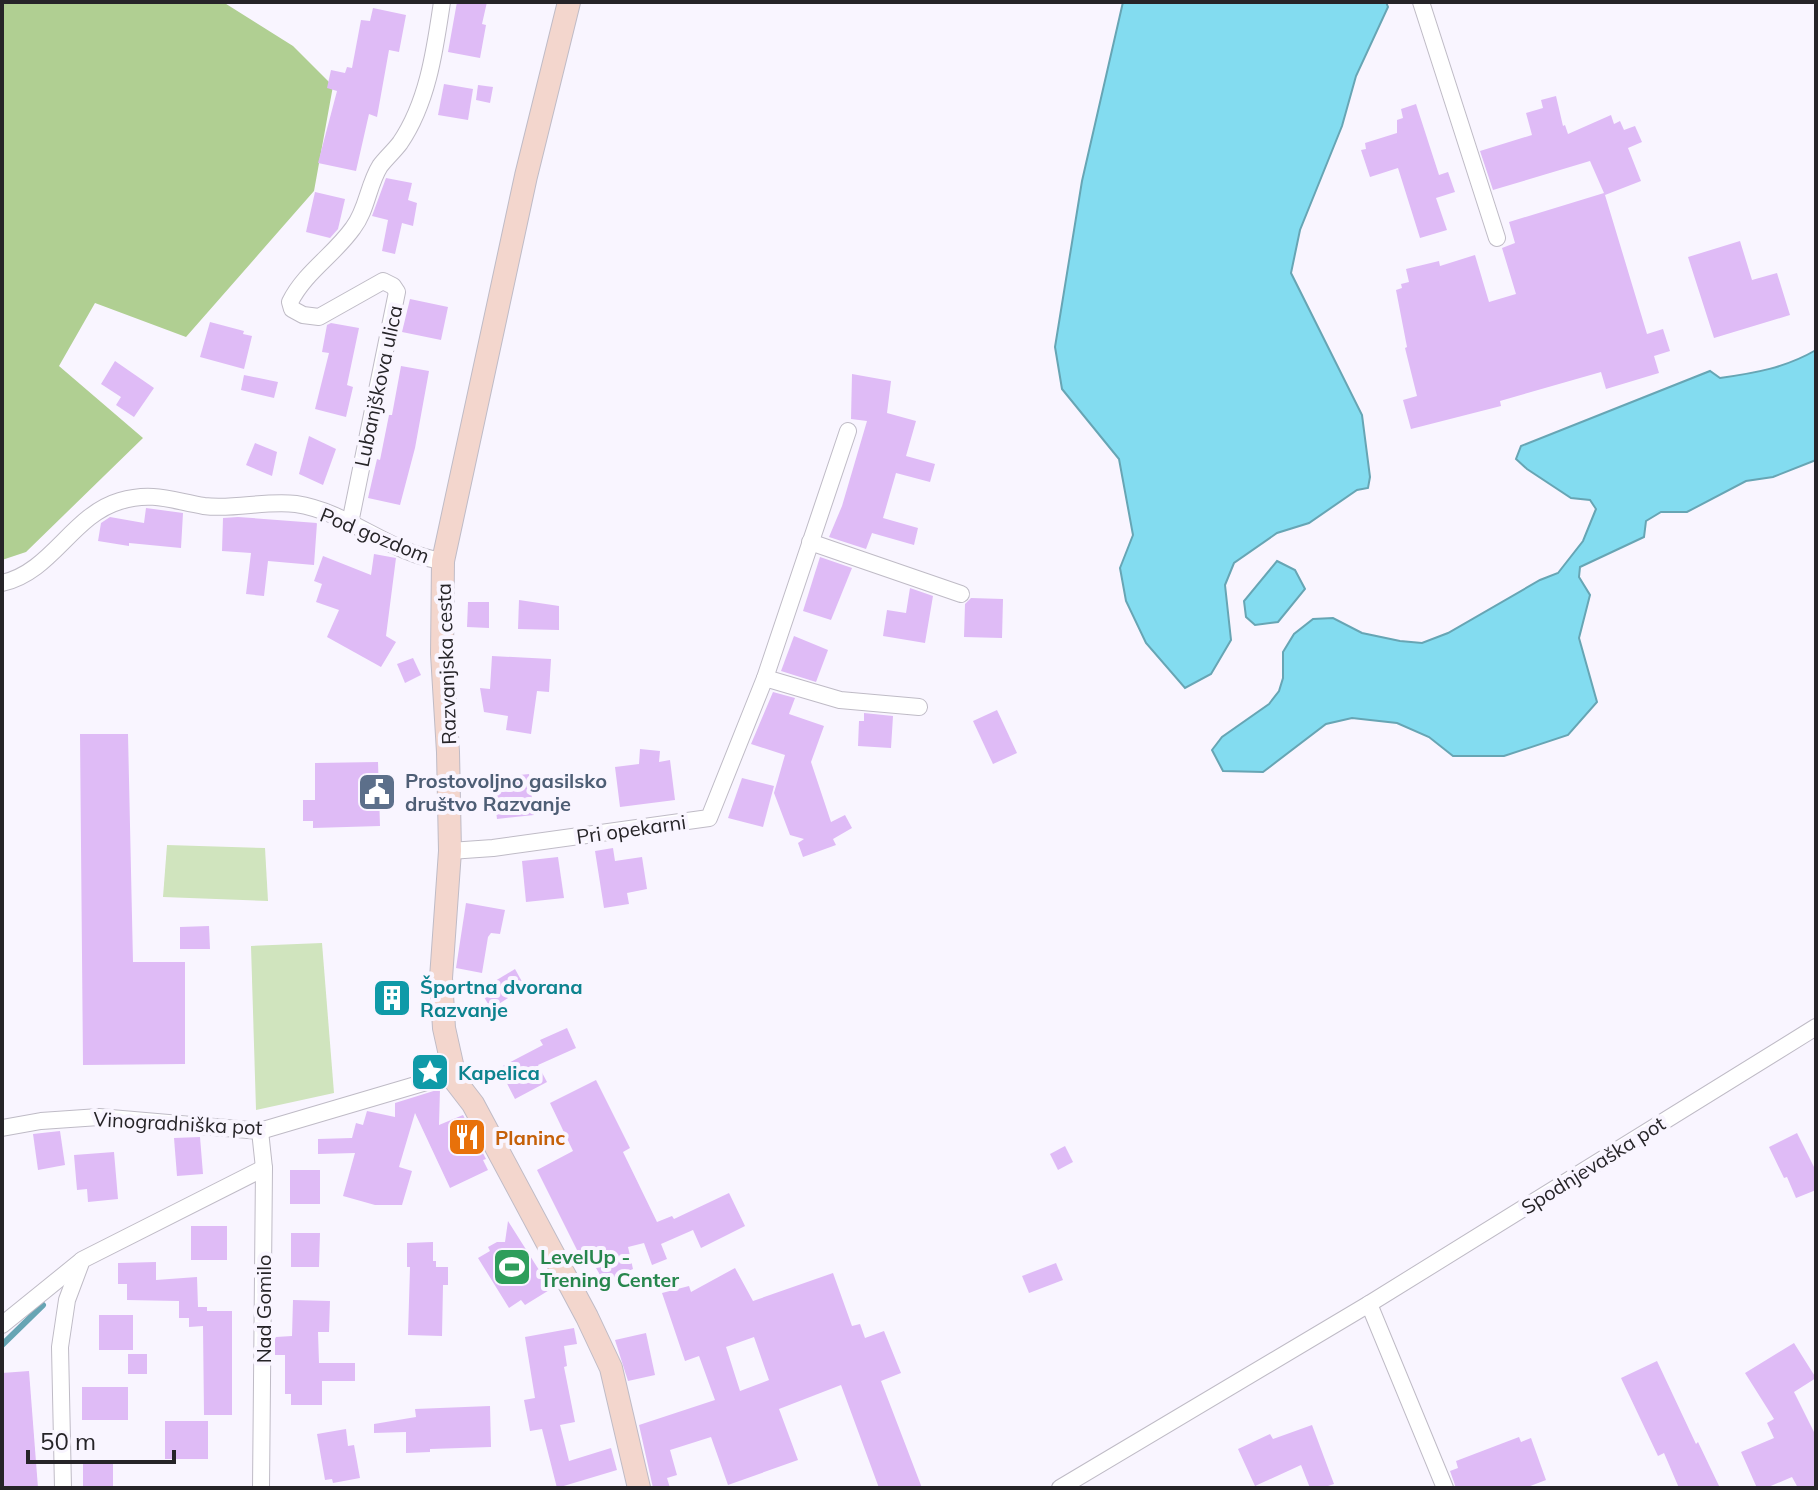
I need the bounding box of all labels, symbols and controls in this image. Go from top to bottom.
street label: Lubanjškova ulica [349,303,407,469]
street label: Pod gozdom [317,502,433,568]
street label: Razvanjska cesta [431,583,461,745]
place label: Prostovoljno gasilsko društvo Razvanje [405,768,607,816]
public building icon: Prostovoljno gasilsko društvo Razvanje [356,771,398,813]
street label: Pri opekarni [575,809,687,849]
place label: Športna dvorana Razvanje [420,974,583,1022]
building icon: Športna dvorana Razvanje [371,977,413,1019]
place icon: Kapelica [409,1051,451,1093]
place label: Kapelica [458,1060,540,1085]
street label: Vinogradniška pot [93,1106,263,1140]
street label: Spodnjevaška pot [1516,1111,1670,1219]
restaurant icon: Planinc [446,1116,488,1158]
place label: Planinc [495,1125,565,1150]
place label: LevelUp - Trening Center [540,1244,679,1292]
sports icon: LevelUp - Trening Center [491,1246,533,1288]
street label: Nad Gomilo [251,1255,276,1363]
scale bar [28,1414,174,1464]
text: 50 m [40,1426,96,1456]

